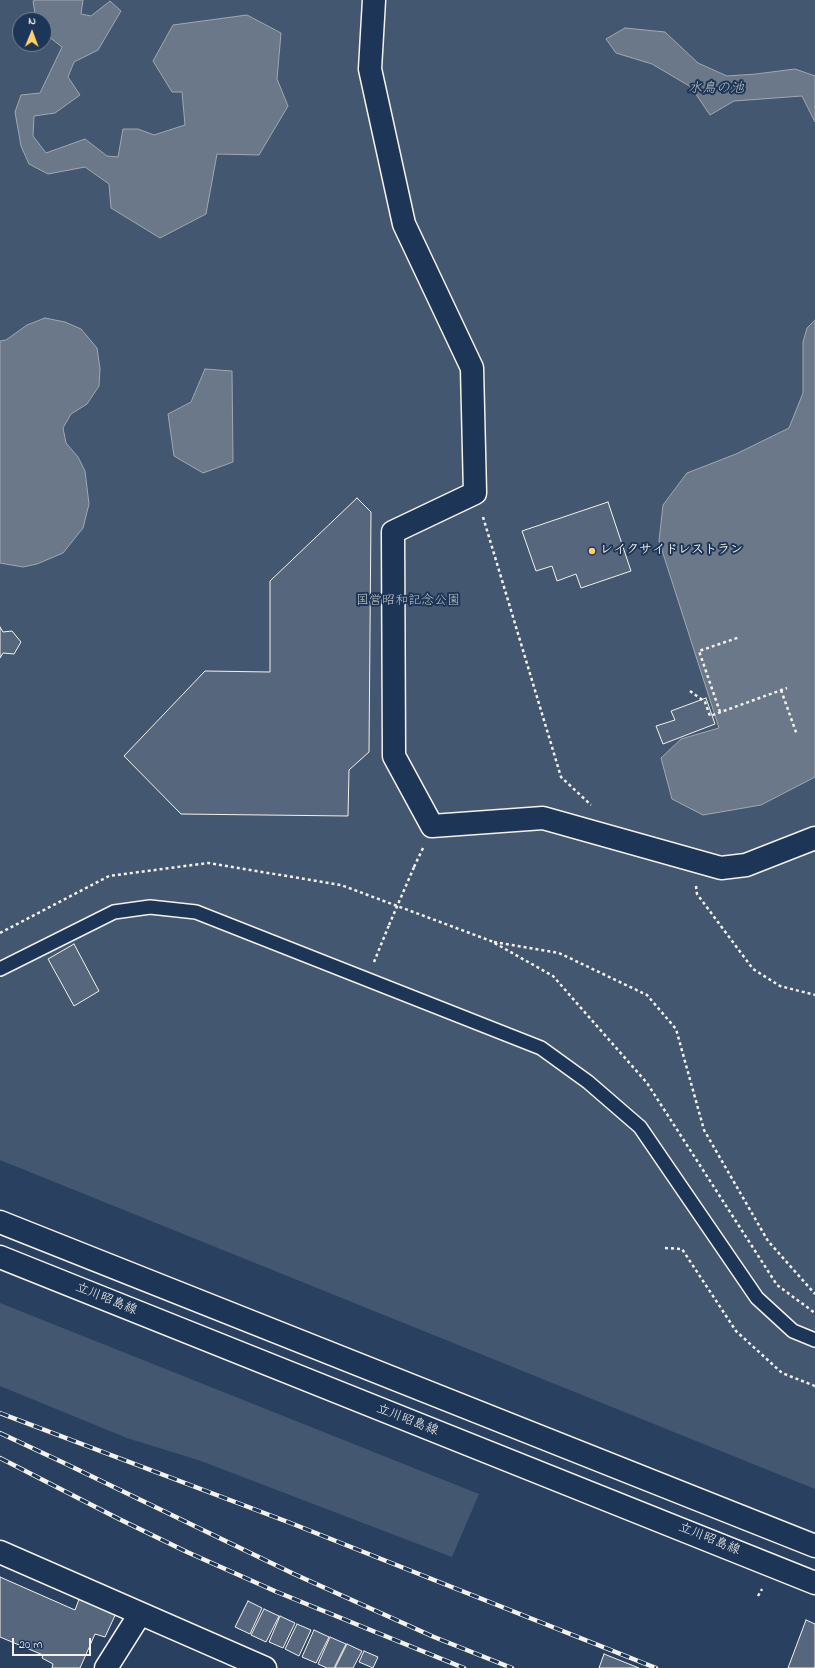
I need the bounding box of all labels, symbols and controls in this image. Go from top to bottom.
north arrow [12,12,52,52]
text: N [28,13,36,29]
water label: 水鳥の池 [688,82,744,98]
place label: レイクサイドレストラン [600,543,743,559]
marker: レイクサイドレストラン [587,546,597,556]
park label: 国営昭和記念公園 [356,594,460,610]
street label: 立川昭島線 [73,1281,139,1319]
street label: 立川昭島線 [374,1402,440,1440]
street label: 立川昭島線 [676,1521,742,1559]
scale bar [14,1630,93,1656]
text: 20 m [19,1636,42,1654]

